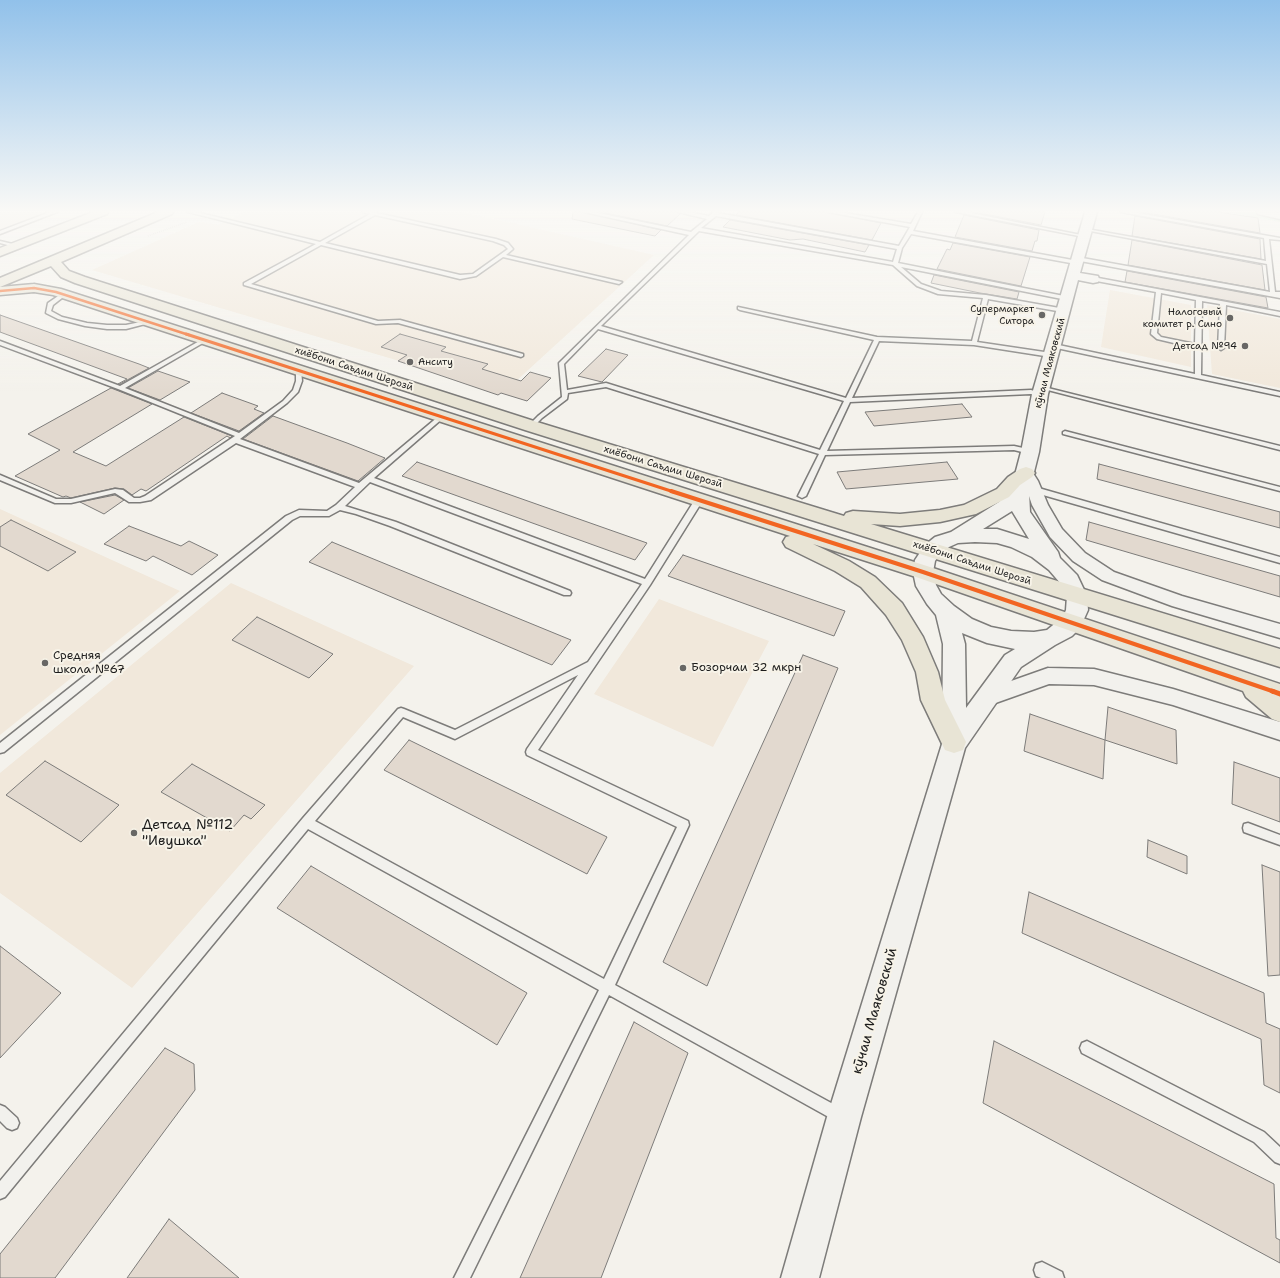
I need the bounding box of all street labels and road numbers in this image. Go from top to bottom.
street label: кӯчаи Маяковский [1032,316,1068,410]
street label: хиёбони Саъдии Шерозӣ [293,344,415,394]
street label: хиёбони Саъдии Шерозӣ [602,443,724,491]
street label: хиёбони Саъдии Шерозӣ [911,538,1033,588]
street label: кӯчаи Маяковский [849,946,901,1076]

